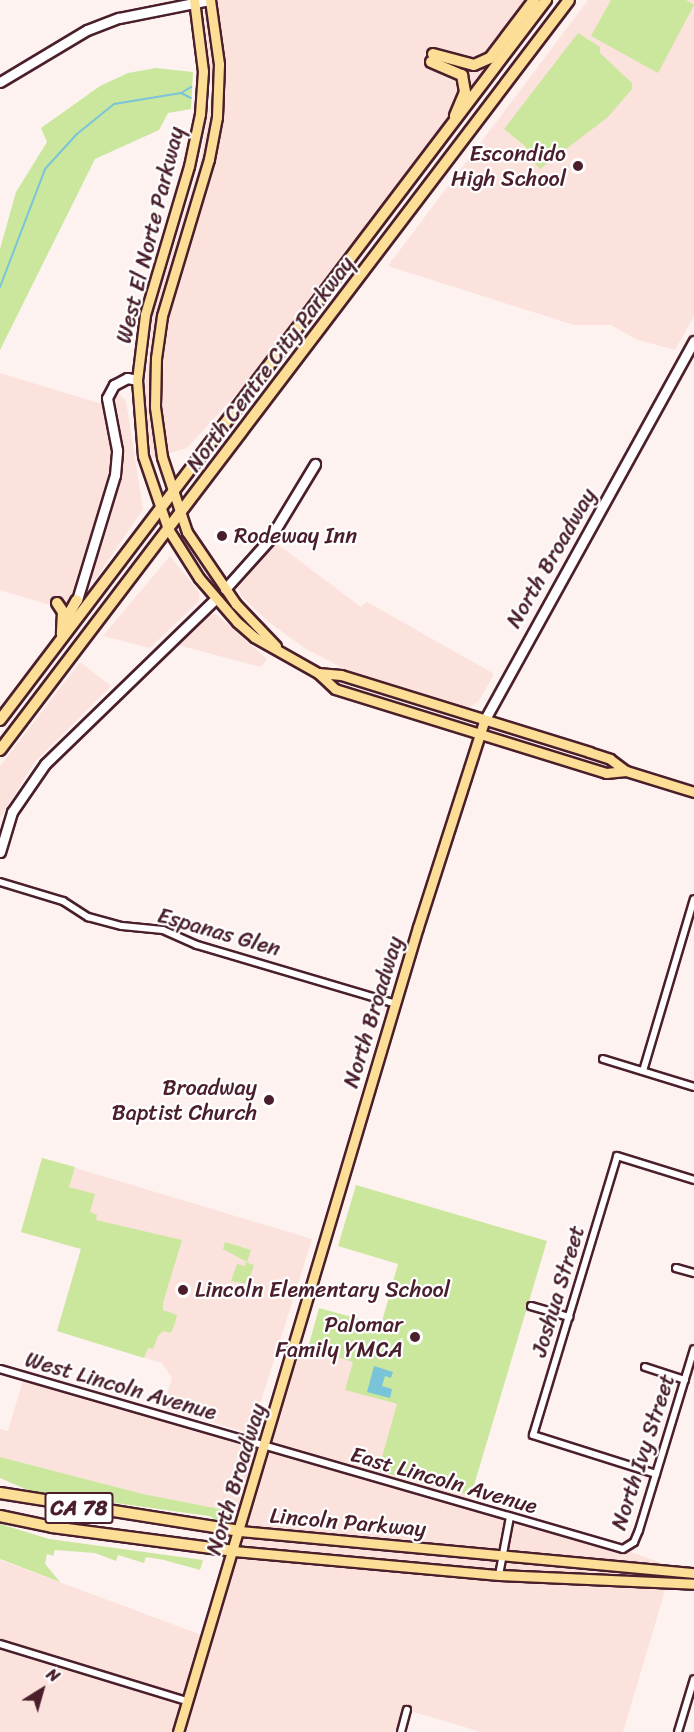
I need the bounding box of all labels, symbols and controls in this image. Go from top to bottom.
street label: West El Norte Parkway [110,124,190,346]
place label: Escondido High School [451,140,566,192]
marker: Escondido High School [571,159,585,173]
street label: North Centre City Parkway [180,251,360,477]
street label: North Broadway [500,484,602,632]
place label: Rodeway Inn [234,523,357,549]
marker: Rodeway Inn [215,529,229,543]
street label: Espanas Glen [154,902,284,962]
street label: North Broadway [337,933,409,1091]
place label: Broadway Baptist Church [112,1074,257,1126]
marker: Broadway Baptist Church [262,1093,276,1107]
street label: Joshua Street [526,1222,590,1360]
place label: Lincoln Elementary School [195,1277,451,1303]
marker: Lincoln Elementary School [176,1283,190,1297]
place label: Palomar Family YMCA [275,1311,403,1362]
marker: Palomar Family YMCA [408,1330,422,1344]
street label: West Lincoln Avenue [22,1346,220,1426]
street label: North Ivy Street [605,1371,681,1533]
street label: North Broadway [200,1400,272,1558]
street label: East Lincoln Avenue [348,1441,540,1519]
road number: CA 78 [44,1490,113,1526]
street label: Lincoln Parkway [269,1502,427,1542]
north arrow [12,1660,72,1720]
text: N [40,1660,66,1690]

